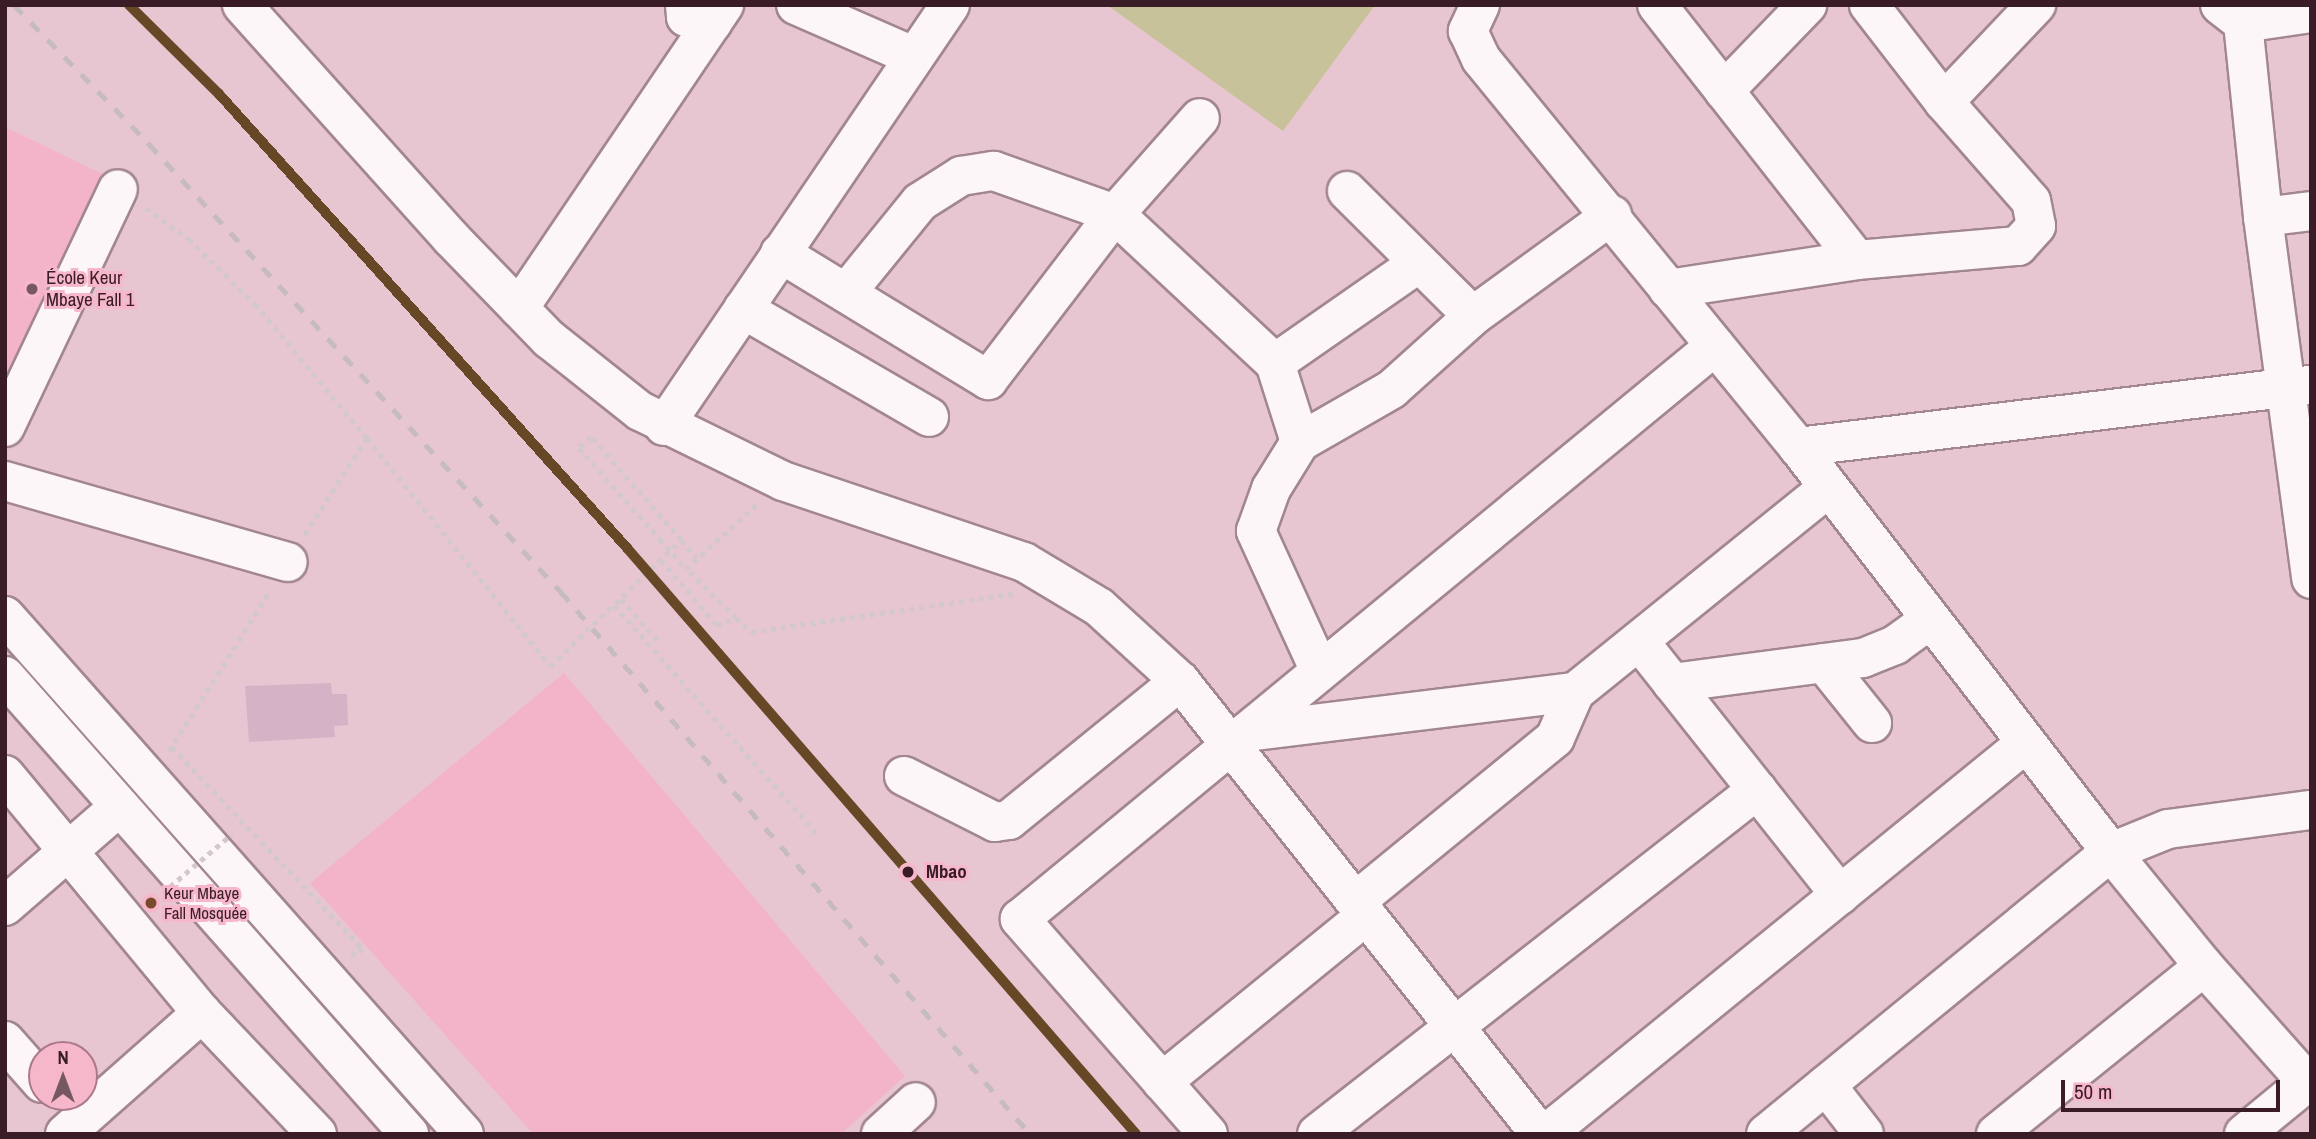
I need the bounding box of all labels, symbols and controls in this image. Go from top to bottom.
place label: École Keur Mbaye Fall 1 [46,267,134,311]
marker: École Keur Mbaye Fall 1 [24,281,40,297]
marker: Mbao [897,861,919,883]
place label: Mbao [926,861,967,883]
place label: Keur Mbaye Fall Mosquée [164,883,247,923]
marker: Keur Mbaye Fall Mosquée [144,896,158,910]
north arrow [28,1041,98,1111]
text: N [57,1044,69,1070]
scale bar [2064,1066,2283,1110]
text: 50 m [2074,1077,2112,1106]

